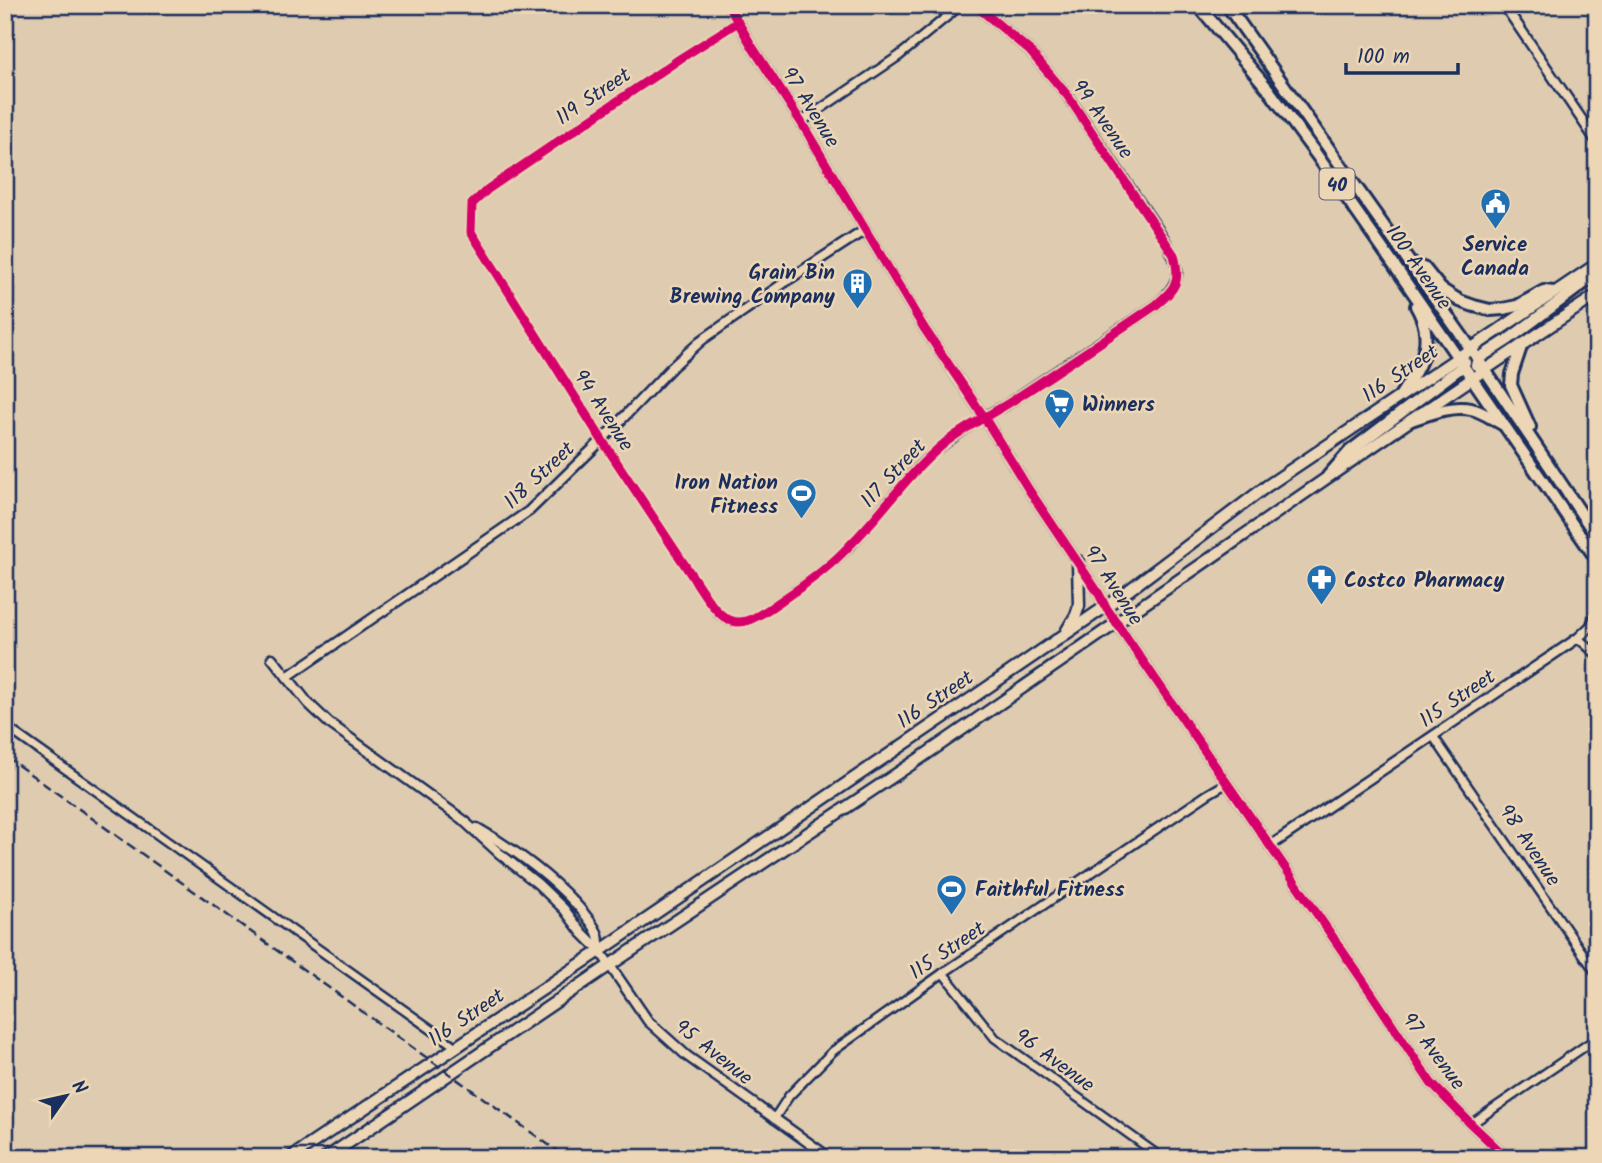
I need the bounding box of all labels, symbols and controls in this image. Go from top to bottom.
scale bar [1346,32,1458,76]
text: 100 m [1357,41,1410,74]
street label: 119 Street [549,59,639,135]
street label: 97 Avenue [772,61,848,155]
street label: 99 Avenue [1062,73,1142,167]
road number: 40 [1320,168,1354,200]
public building icon: Service Canada [1478,187,1512,231]
street label: 100 Avenue [1376,218,1460,318]
place label: Service Canada [1461,229,1529,286]
place label: Grain Bin Brewing Company [670,257,835,314]
building icon: Grain Bin Brewing Company [841,267,875,311]
street label: 116 Street [1356,336,1447,412]
street label: 94 Avenue [564,363,642,459]
supermarket icon: Winners [1042,387,1076,431]
place label: Winners [1082,389,1155,422]
street label: 117 Street [853,431,936,516]
street label: 118 Street [497,434,584,518]
place label: Iron Nation Fitness [675,467,778,524]
sports icon: Iron Nation Fitness [784,477,818,521]
street label: 97 Avenue [1074,539,1151,633]
pharmacy icon: Costco Pharmacy [1304,563,1338,607]
place label: Costco Pharmacy [1344,565,1505,598]
street label: 115 Street [1413,661,1503,737]
street label: 116 Street [891,662,982,738]
street label: 98 Avenue [1489,798,1569,894]
sports icon: Faithful Fitness [935,872,969,916]
place label: Faithful Fitness [975,874,1125,907]
street label: 115 Street [903,913,993,989]
street label: 116 Street [422,980,513,1056]
street label: 97 Avenue [1392,1006,1473,1098]
street label: 95 Avenue [667,1012,760,1095]
street label: 96 Avenue [1007,1021,1102,1102]
north arrow [32,1062,102,1132]
text: N [63,1074,94,1101]

